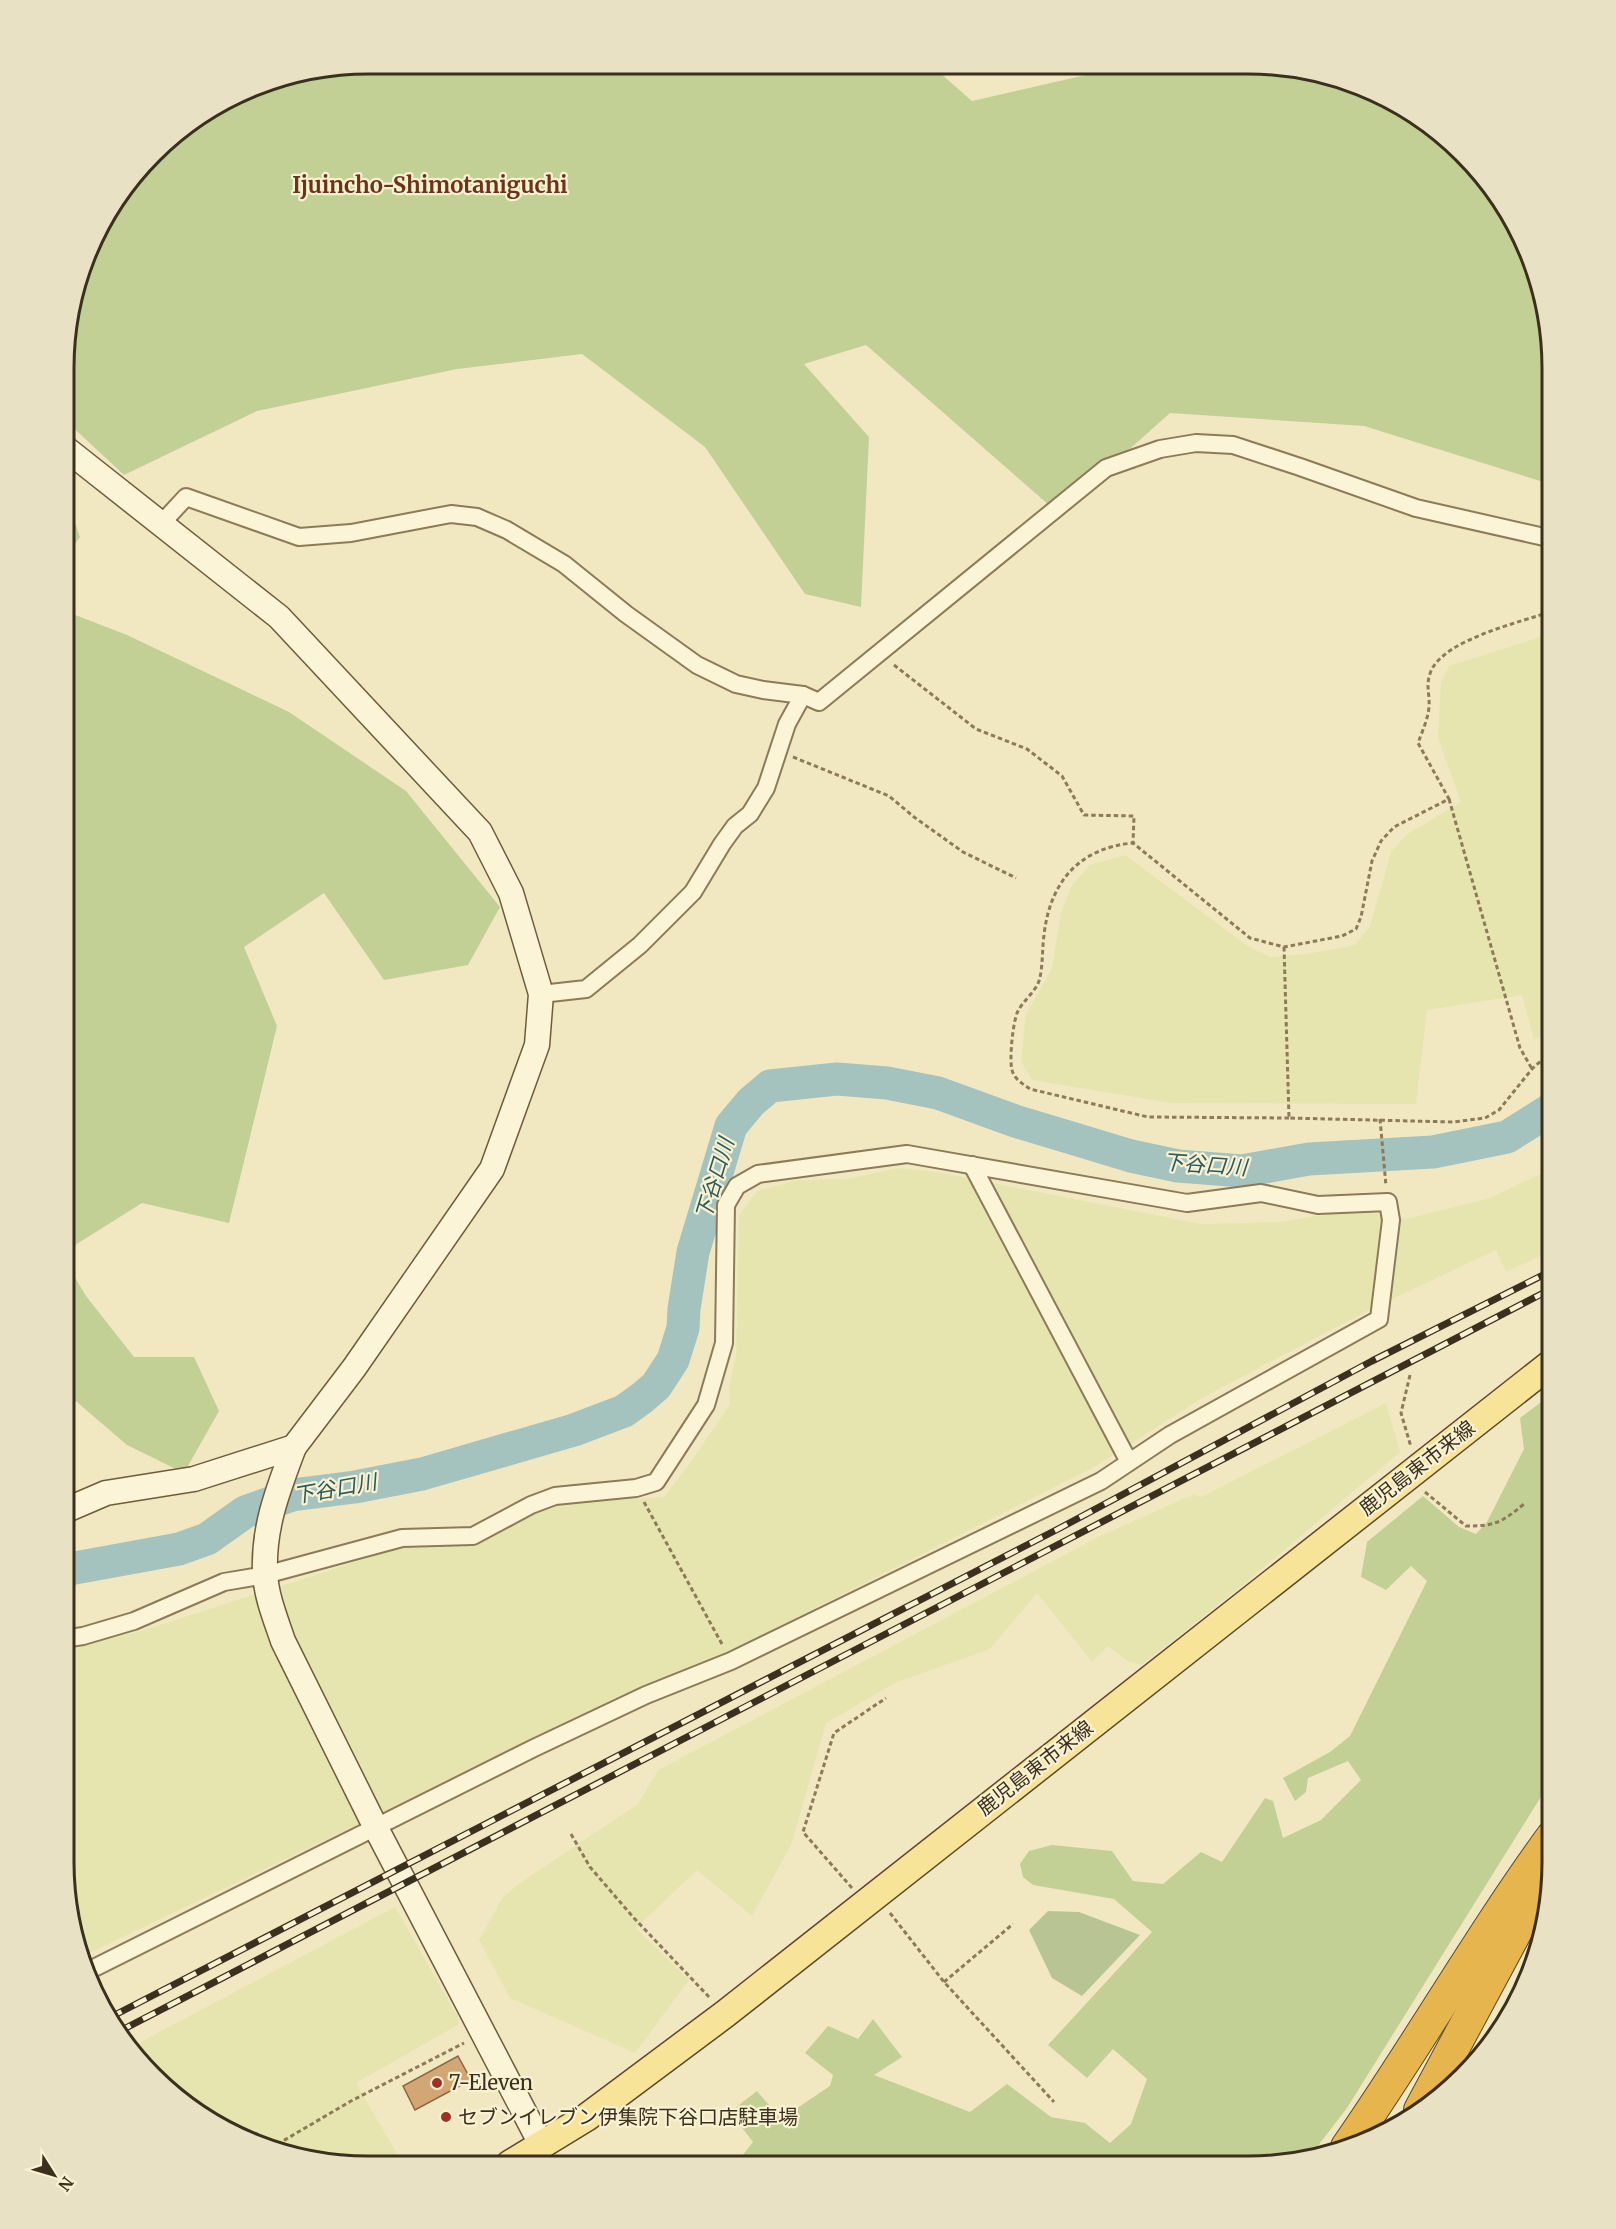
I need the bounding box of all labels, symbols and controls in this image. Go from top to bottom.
district label: Ijuincho-Shimotaniguchi [292,171,568,199]
water label: 下谷口川 [689,1133,740,1223]
water label: 下谷口川 [1162,1148,1250,1181]
street label: 鹿児島東市来線 [1354,1415,1480,1521]
water label: 下谷口川 [291,1468,381,1509]
street label: 鹿児島東市来線 [972,1715,1098,1821]
place label: 7-Eleven [449,2070,533,2095]
marker: 7-Eleven [430,2076,444,2090]
place label: セブンイレブン伊集院下谷口店駐車場 [458,2104,798,2129]
marker: セブンイレブン伊集院下谷口店駐車場 [439,2110,453,2124]
north arrow [24,2145,84,2205]
text: N [54,2173,78,2195]

